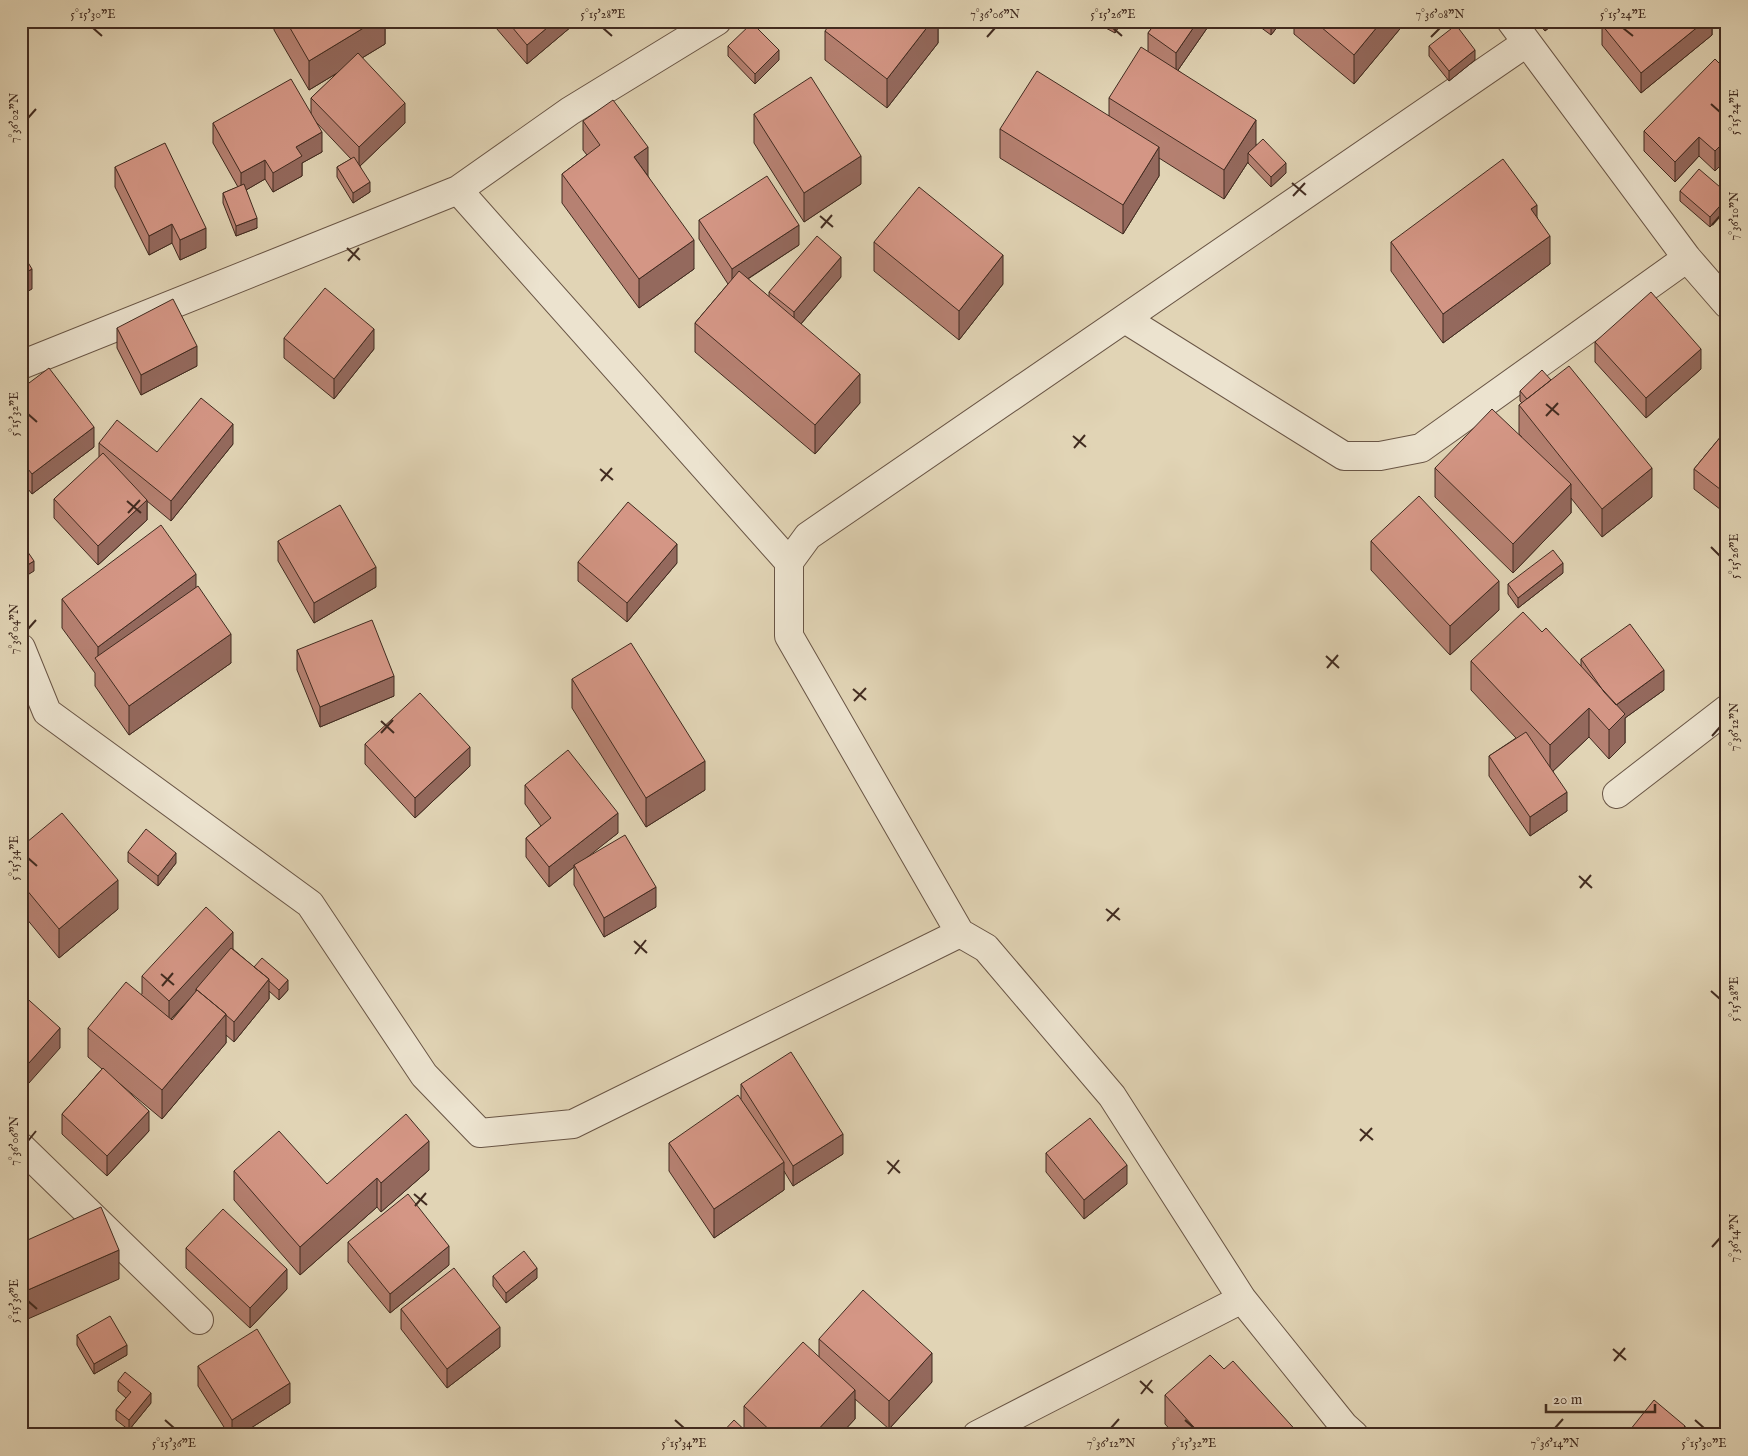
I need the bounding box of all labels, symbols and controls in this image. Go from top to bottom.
text: 5°15'30"E [71,7,115,22]
text: 5°15'28"E [581,7,625,22]
text: 7°36'06"N [970,7,1020,22]
text: 5°15'26"E [1090,7,1136,22]
text: 7°36'08"N [1415,7,1465,22]
text: 5°15'24"E [1600,7,1646,22]
text: 5°15'24"E [1727,89,1742,135]
text: 7°36'02"N [7,92,22,143]
text: 7°36'10"N [1727,191,1742,240]
text: 5°15'32"E [7,392,22,436]
text: 5°15'26"E [1727,533,1742,579]
text: 7°36'04"N [7,603,22,654]
text: 7°36'12"N [1727,702,1742,751]
text: 5°15'34"E [7,836,22,880]
text: 5°15'28"E [1727,977,1742,1021]
text: 7°36'06"N [7,1116,22,1166]
text: 7°36'14"N [1727,1213,1742,1262]
text: 5°15'36"E [7,1279,22,1323]
scale bar [1546,1381,1654,1413]
text: 20 m [1553,1390,1583,1409]
text: 5°15'36"E [152,1436,196,1451]
text: 5°15'34"E [662,1436,706,1451]
text: 7°36'12"N [1087,1436,1136,1451]
text: 5°15'32"E [1172,1436,1216,1451]
text: 7°36'14"N [1531,1436,1580,1451]
text: 5°15'30"E [1682,1436,1726,1451]

